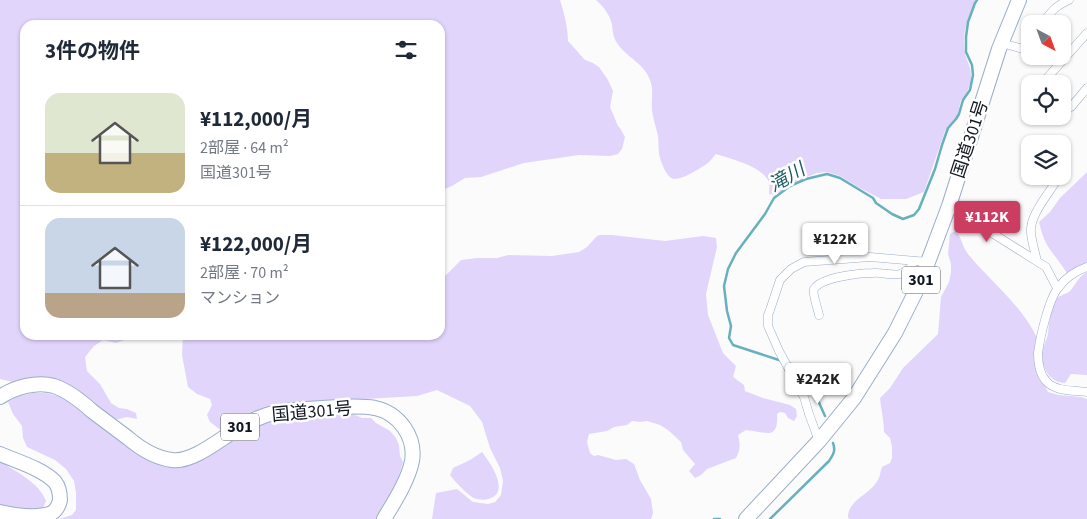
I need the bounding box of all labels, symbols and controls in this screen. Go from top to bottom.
north arrow [1021,15,1071,65]
map controls [1021,15,1071,185]
text: 3件の物件 [45,36,140,66]
icon: filters [392,36,420,64]
button: locate [1021,75,1071,125]
street label: 国道301号 [946,97,994,181]
text: ¥112,000/月 [200,104,312,134]
icon: home [85,113,145,173]
button: layers [1021,135,1071,185]
text: 2部屋 · 64 m² [200,137,289,159]
water label: 滝川 [764,156,812,199]
text: 国道301号 [200,162,272,184]
pin: ¥112K [952,200,1022,243]
text: ¥112K [965,206,1009,228]
pin: ¥122K [800,222,870,265]
text: ¥122K [813,228,857,250]
text: ¥122,000/月 [200,229,312,259]
icon: home [85,238,145,298]
text: 2部屋 · 70 m² [200,262,289,284]
road number: 301 [902,266,940,294]
text: マンション [200,287,280,309]
pin: ¥242K [783,362,853,405]
text: ¥242K [796,368,840,390]
street label: 国道301号 [271,396,353,428]
road number: 301 [221,414,259,441]

